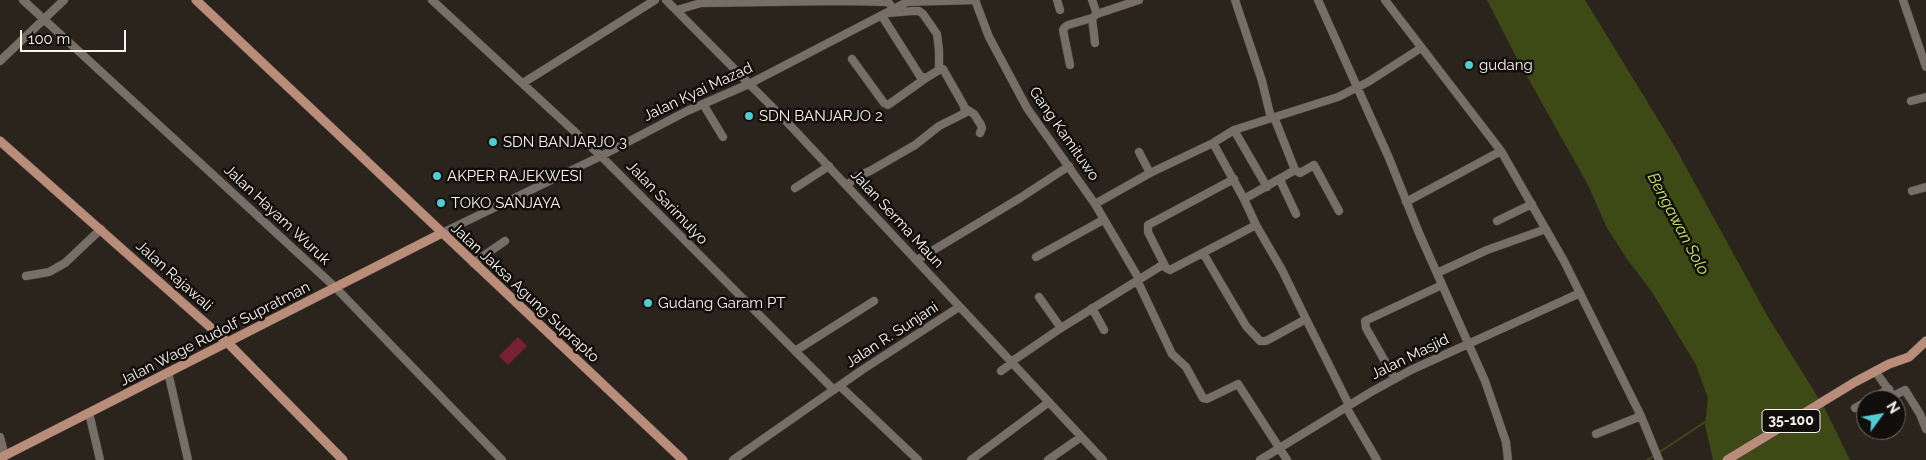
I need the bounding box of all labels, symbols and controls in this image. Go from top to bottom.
scale bar [22,20,129,52]
text: 100 m [28,30,70,48]
place label: gudang [1479,56,1533,74]
street label: Jalan Kyai Mazad [640,59,756,125]
marker: gudang [1463,59,1475,71]
street label: Gang Kamituwo [1025,84,1103,184]
place label: SDN BANJARJO 2 [759,107,883,125]
marker: SDN BANJARJO 2 [743,110,755,122]
place label: SDN BANJARJO 3 [503,133,627,151]
marker: SDN BANJARJO 3 [487,136,499,148]
street label: Jalan Sarimulyo [623,157,711,249]
street label: Jalan Hayam Wuruk [220,161,334,269]
street label: Jalan Serma Maun [847,166,947,272]
place label: AKPER RAJEKWESI [447,167,582,185]
marker: AKPER RAJEKWESI [431,170,443,182]
water label: Bengawan Solo [1643,170,1713,278]
place label: TOKO SANJAYA [451,194,560,212]
marker: TOKO SANJAYA [435,197,447,209]
street label: Jalan Jaksa Agung Suprapto [447,220,603,366]
street label: Jalan Rajawali [132,237,216,315]
street label: Jalan Wage Rudolf Supratman [117,278,313,390]
place label: Gudang Garam PT [658,294,785,312]
marker: Gudang Garam PT [642,297,654,309]
street label: Jalan R. Sunjani [842,298,942,372]
street label: Jalan Masjid [1368,330,1452,384]
north arrow [1856,390,1906,440]
text: N [1883,399,1902,416]
road number: 35-100 [1762,410,1820,432]

